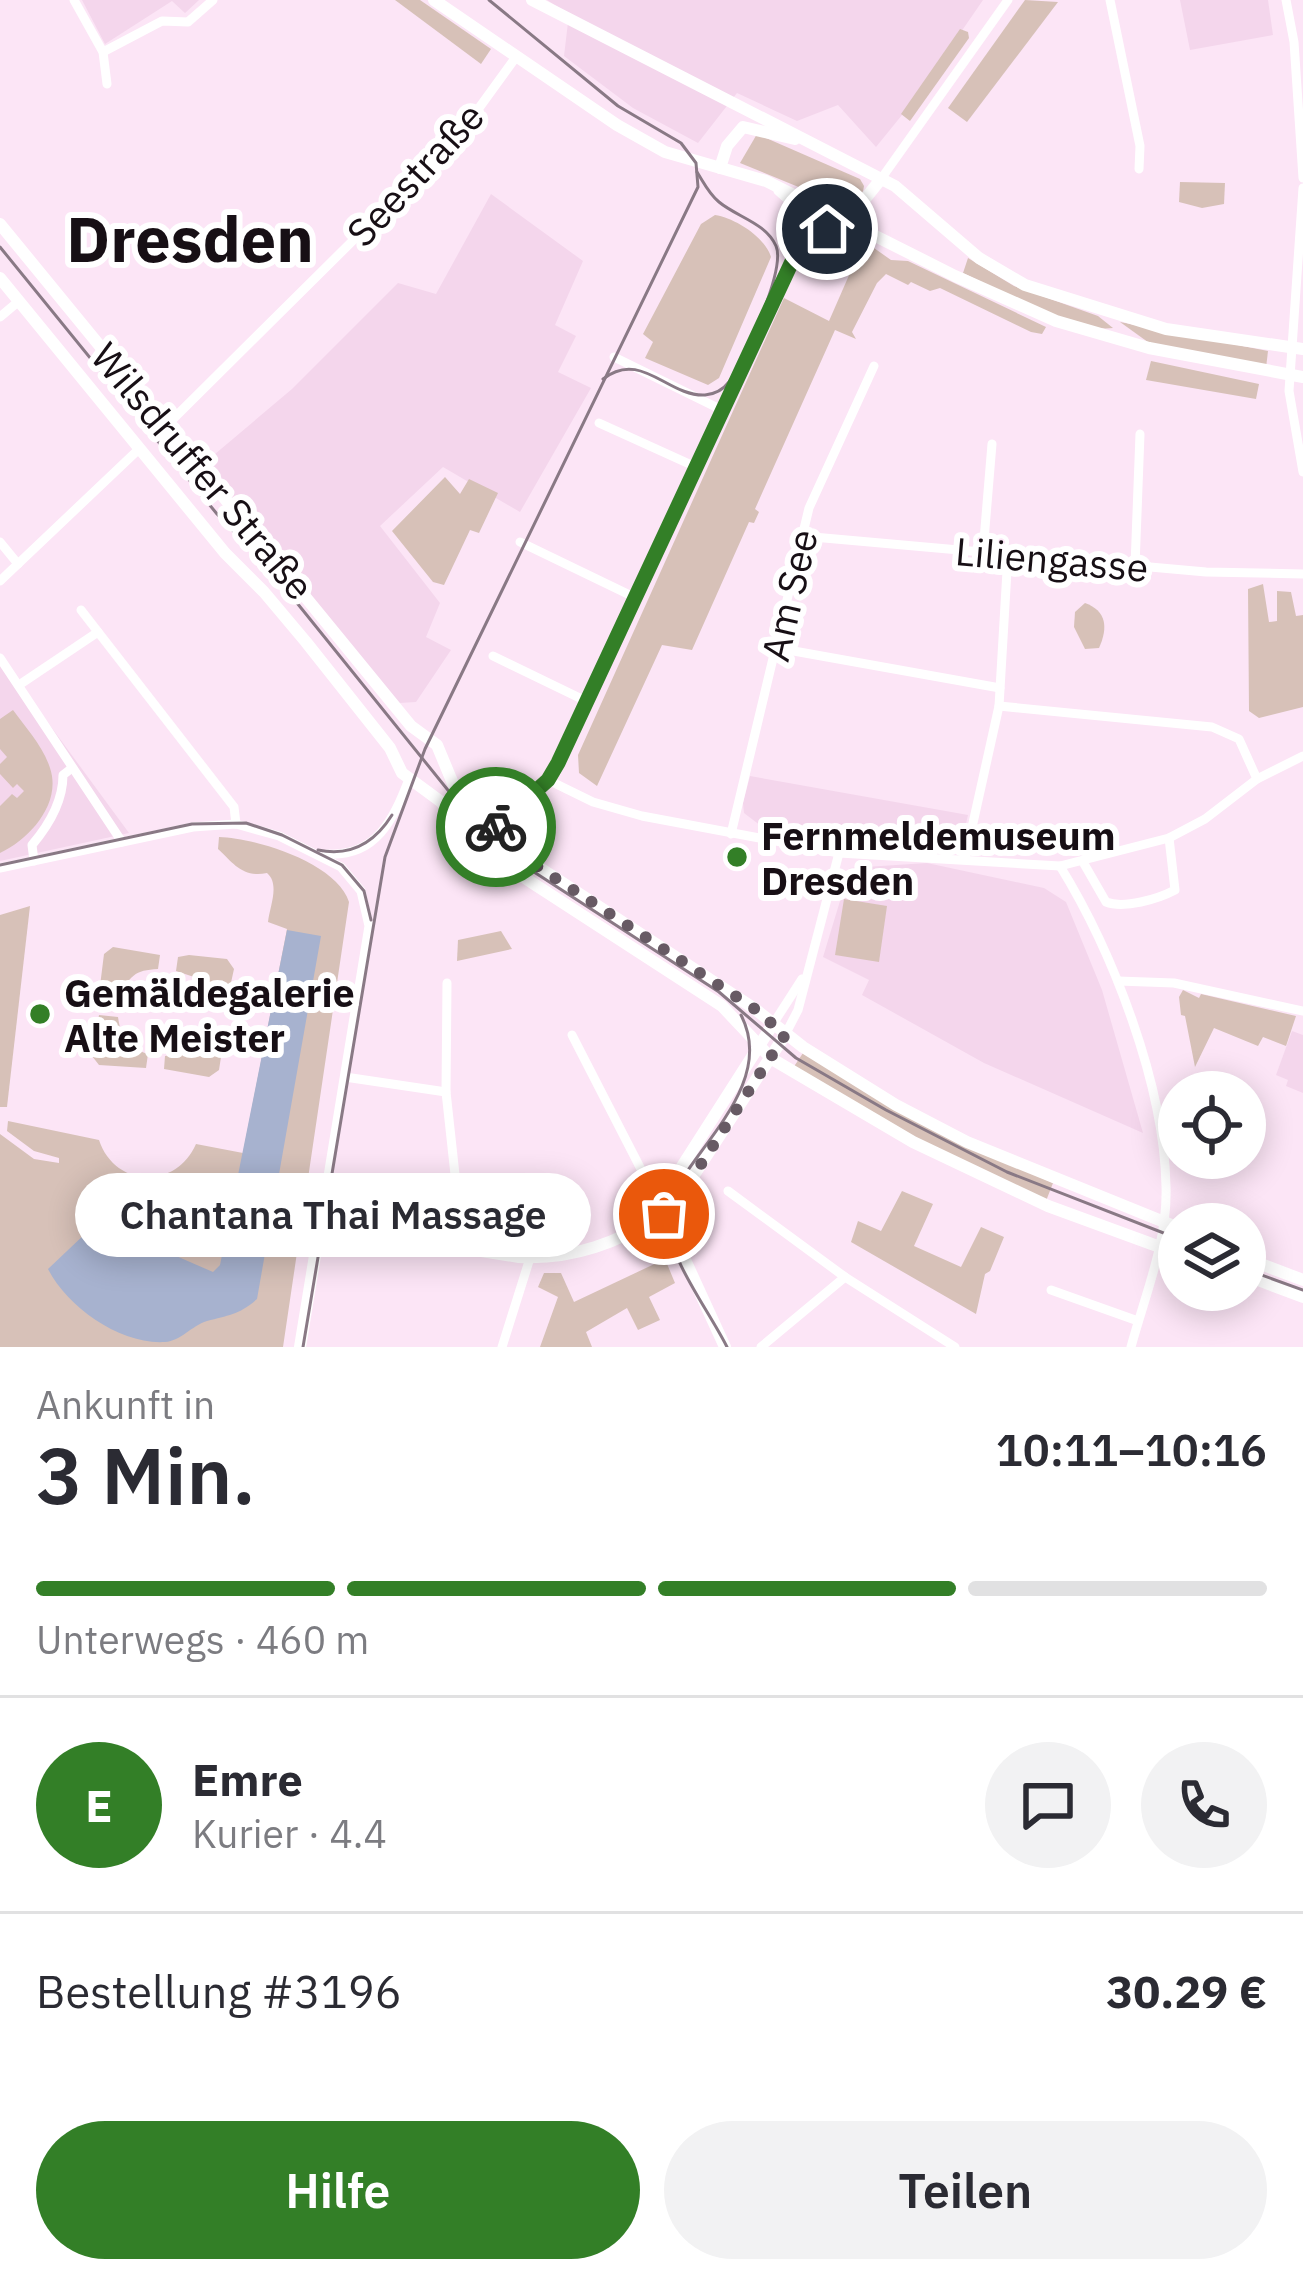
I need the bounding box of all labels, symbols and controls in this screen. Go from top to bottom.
street label: Seestraße [335,91,495,257]
pin [776,178,878,280]
icon: home [794,196,860,262]
district label: Dresden [66,197,314,279]
street label: Wilsdruffer Straße [80,332,326,610]
street label: Am See [749,524,829,666]
street label: Liliengasse [953,525,1151,593]
courier [436,767,556,887]
icon: bike [463,794,529,860]
place label: Fernmeldemuseum Dresden [761,810,1116,906]
marker: Fernmeldemuseum Dresden [724,844,750,870]
place label: Gemäldegalerie Alte Meister [64,967,355,1063]
marker: Gemäldegalerie Alte Meister [27,1001,53,1027]
map controls [1158,1071,1266,1311]
button: locate [1158,1071,1266,1179]
pin [613,1163,715,1265]
callout: Chantana Thai Massage [76,1172,592,1256]
icon: bag [631,1181,697,1247]
text: Chantana Thai Massage [119,1189,547,1240]
button: layers [1158,1203,1266,1311]
text: Ankunft in [36,1379,215,1430]
text: 10:11–10:16 [996,1420,1267,1478]
text: 3 Min. [36,1424,256,1525]
text: Unterwegs · 460 m [36,1614,369,1665]
button: chat [985,1742,1111,1868]
button: phone [1141,1742,1267,1868]
text: Emre [192,1750,303,1808]
text: E [85,1776,113,1834]
text: Kurier · 4.4 [192,1808,387,1859]
text: Bestellung #3196 [36,1962,402,2020]
text: 30.29 € [1106,1962,1267,2020]
button: Hilfe [36,2121,640,2259]
button: Teilen [664,2121,1267,2259]

